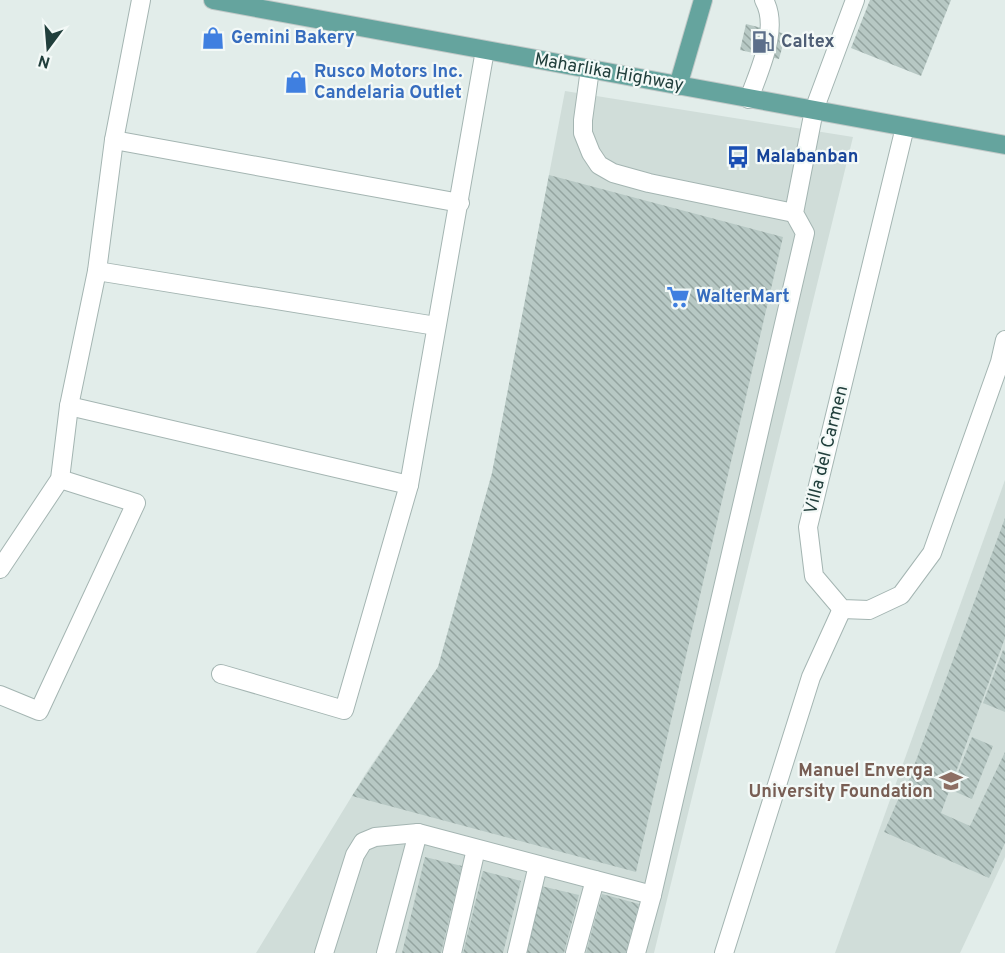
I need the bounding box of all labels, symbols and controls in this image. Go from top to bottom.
north arrow [18,18,78,78]
shop icon: Gemini Bakery [200,25,226,51]
place label: Gemini Bakery [231,27,355,50]
fuel station icon: Caltex [750,29,776,55]
place label: Caltex [781,31,835,54]
text: N [36,49,53,72]
street label: Maharlika Highway [533,49,685,97]
place label: Rusco Motors Inc. Candelaria Outlet [314,61,463,105]
shop icon: Rusco Motors Inc. Candelaria Outlet [283,69,309,95]
bus stop icon: Malabanban [725,144,751,170]
place label: Malabanban [756,146,858,169]
supermarket icon: WalterMart [665,284,691,310]
place label: WalterMart [696,286,790,309]
street label: Villa del Carmen [800,383,854,517]
place label: Manuel Enverga University Foundation [749,760,933,804]
school or university icon: Manuel Enverga University Foundation [938,768,964,794]

